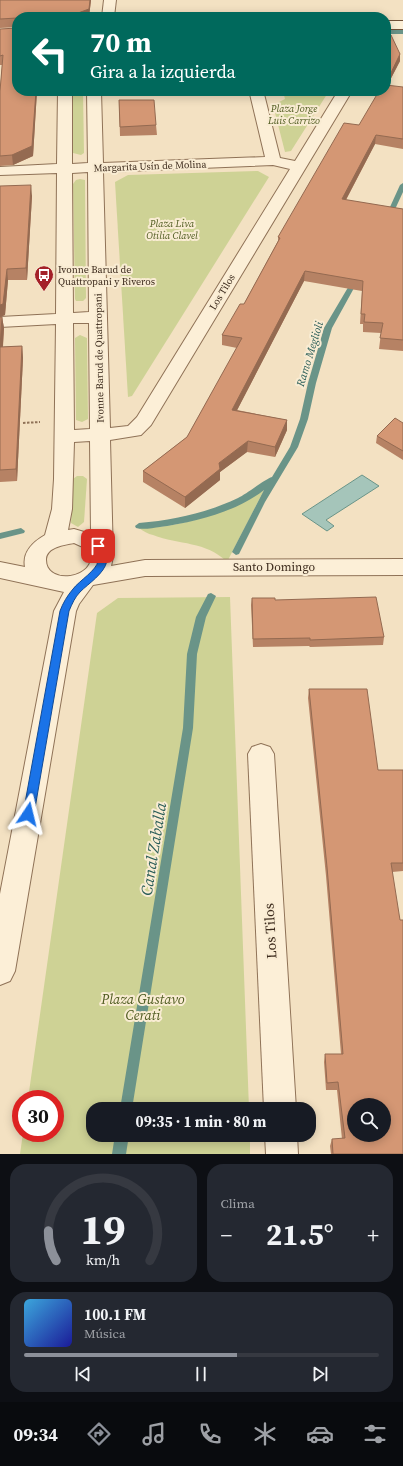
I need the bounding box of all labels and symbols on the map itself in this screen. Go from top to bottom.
park label: Plaza Jorge Luis Carrizo [267,102,320,127]
street label: Margarita Usín de Molina [93,158,208,174]
park label: Plaza Liva Otilia Clavel [146,217,198,242]
place label: Ivonne Barud de Quattropani y Riveros [58,263,155,288]
bus stop icon: Ivonne Barud de Quattropani y Riveros [33,264,55,292]
street label: Los Tilos [206,272,238,312]
street label: Ivonne Barud de Quattropani [91,293,107,423]
water label: Ramo Meglioli [293,319,327,389]
pin [81,529,115,563]
street label: Santo Domingo [233,559,315,575]
position arrow [7,793,49,835]
water label: Canal Zaballa [135,800,171,897]
street label: Los Tilos [259,903,281,959]
park label: Plaza Gustavo Cerati [100,989,185,1025]
speed limit sign: 30 [12,1090,64,1142]

